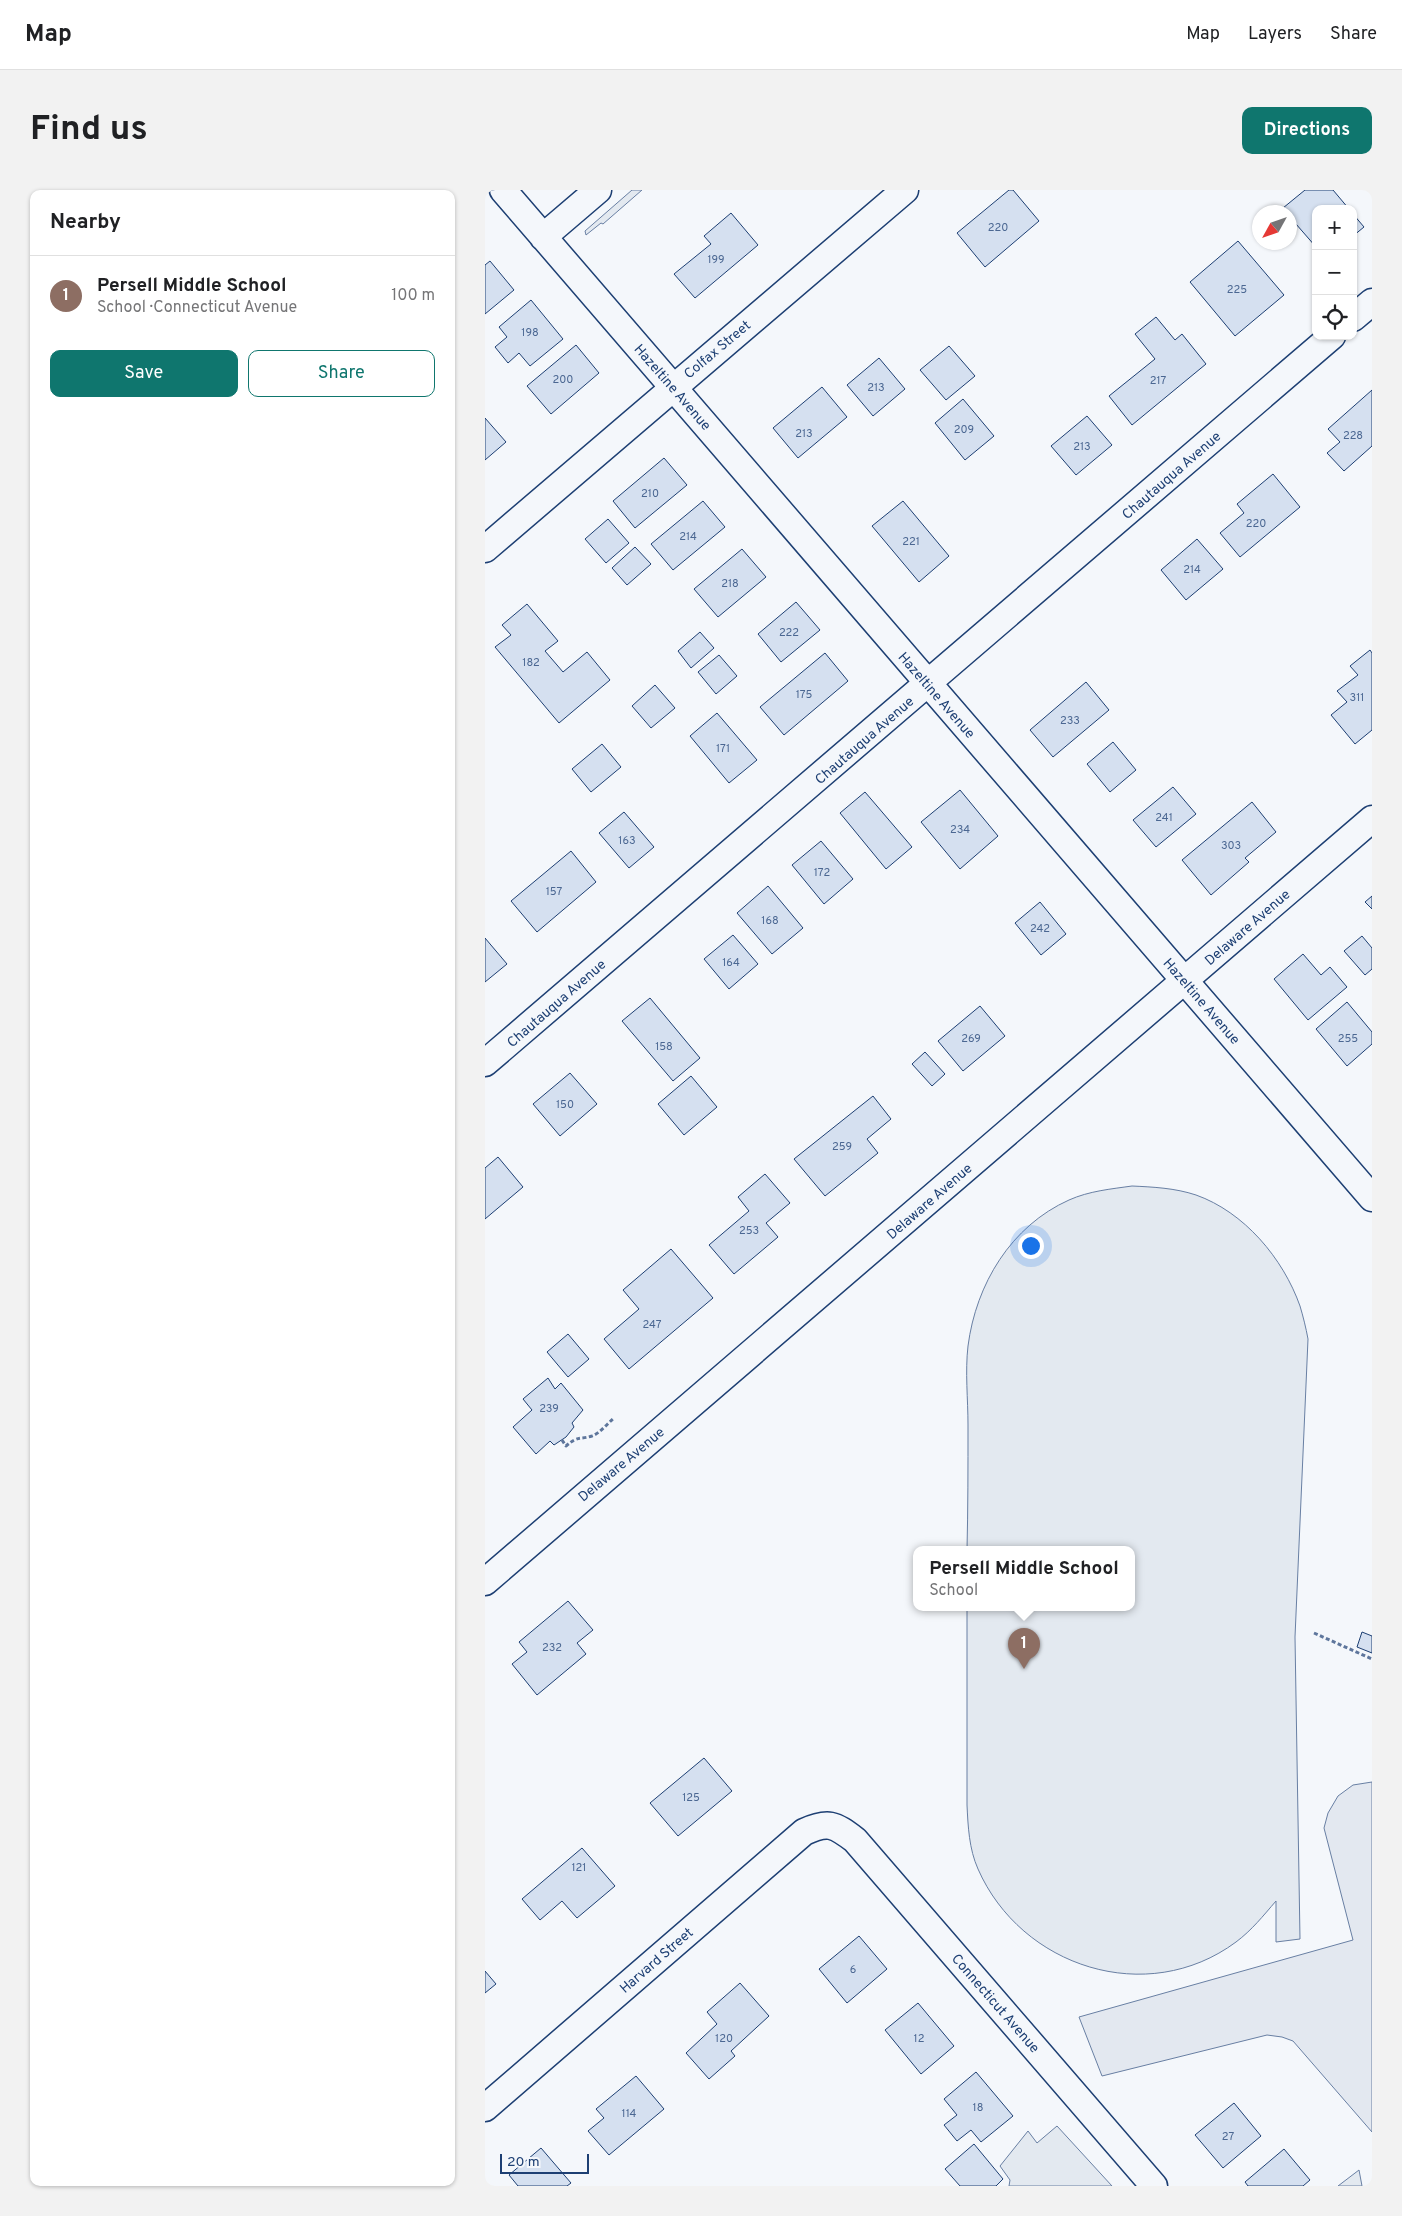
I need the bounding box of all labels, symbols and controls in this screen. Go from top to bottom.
text: Map [25,20,72,50]
text: Map [1186,23,1220,46]
text: Layers [1248,23,1302,46]
text: Share [1330,23,1377,46]
button: Directions [1242,107,1372,154]
text: Find us [30,108,148,152]
north arrow [1252,205,1297,250]
map controls [1312,205,1357,340]
button: + [1312,205,1357,250]
text: Nearby [50,209,121,236]
house number: 220 [988,221,1008,235]
button: − [1312,250,1357,295]
house number: 199 [707,253,725,267]
text: Persell Middle School [97,274,287,298]
house number: 225 [1227,283,1247,297]
text: 1 [63,286,69,306]
text: 100 m [391,286,435,306]
button: locate [1312,295,1357,340]
text: School · Connecticut Avenue [97,298,297,318]
street label: Colfax Street [681,317,755,383]
house number: 198 [521,326,539,340]
street label: Hazeltine Avenue [630,341,714,435]
button: Save [50,350,238,397]
button: Share [248,350,435,397]
house number: 200 [553,373,573,387]
house number: 217 [1150,374,1167,388]
house number: 213 [867,381,885,395]
house number: 209 [954,423,974,437]
house number: 213 [795,427,813,441]
street label: Chautauqua Avenue [1119,429,1225,524]
house number: 228 [1343,429,1363,443]
house number: 213 [1073,440,1091,454]
house number: 210 [641,487,659,501]
house number: 220 [1246,517,1266,531]
house number: 214 [679,530,697,544]
house number: 221 [902,535,920,549]
house number: 214 [1183,563,1201,577]
house number: 218 [721,577,739,591]
house number: 222 [779,626,799,640]
street label: Hazeltine Avenue [894,649,978,743]
house number: 182 [522,656,540,670]
house number: 175 [796,688,812,702]
house number: 311 [1350,691,1364,705]
street label: Chautauqua Avenue [812,694,918,789]
house number: 233 [1060,714,1080,728]
house number: 171 [716,742,730,756]
house number: 241 [1155,811,1173,825]
house number: 234 [950,823,970,837]
house number: 163 [618,834,636,848]
house number: 303 [1221,839,1241,853]
house number: 172 [814,866,830,880]
house number: 157 [546,885,563,899]
street label: Delaware Avenue [1202,886,1294,970]
house number: 168 [761,914,779,928]
house number: 242 [1030,922,1050,936]
street label: Hazeltine Avenue [1159,955,1243,1049]
house number: 164 [722,956,740,970]
street label: Chautauqua Avenue [504,957,610,1052]
house number: 269 [961,1032,981,1046]
house number: 255 [1338,1032,1358,1046]
house number: 158 [655,1040,673,1054]
house number: 150 [556,1098,574,1112]
house number: 259 [832,1140,852,1154]
street label: Delaware Avenue [884,1160,976,1244]
house number: 253 [739,1224,759,1238]
your location [1018,1233,1044,1259]
house number: 247 [642,1318,662,1332]
house number: 239 [539,1402,559,1416]
street label: Delaware Avenue [575,1424,669,1506]
popup [913,1546,1135,1611]
text: Persell Middle School [929,1557,1119,1581]
text: School [929,1581,978,1601]
pin: 1 [1008,1628,1040,1669]
house number: 232 [542,1641,562,1655]
house number: 125 [682,1791,700,1805]
house number: 121 [572,1861,586,1875]
street label: Harvard Street [617,1925,697,1998]
street label: Connecticut Avenue [947,1951,1043,2057]
house number: 6 [850,1963,856,1977]
house number: 120 [715,2032,733,2046]
house number: 12 [914,2032,924,2046]
house number: 18 [973,2101,983,2115]
house number: 114 [622,2107,637,2121]
house number: 27 [1222,2130,1234,2144]
scale bar [500,2151,589,2174]
text: 20 m [507,2154,540,2171]

